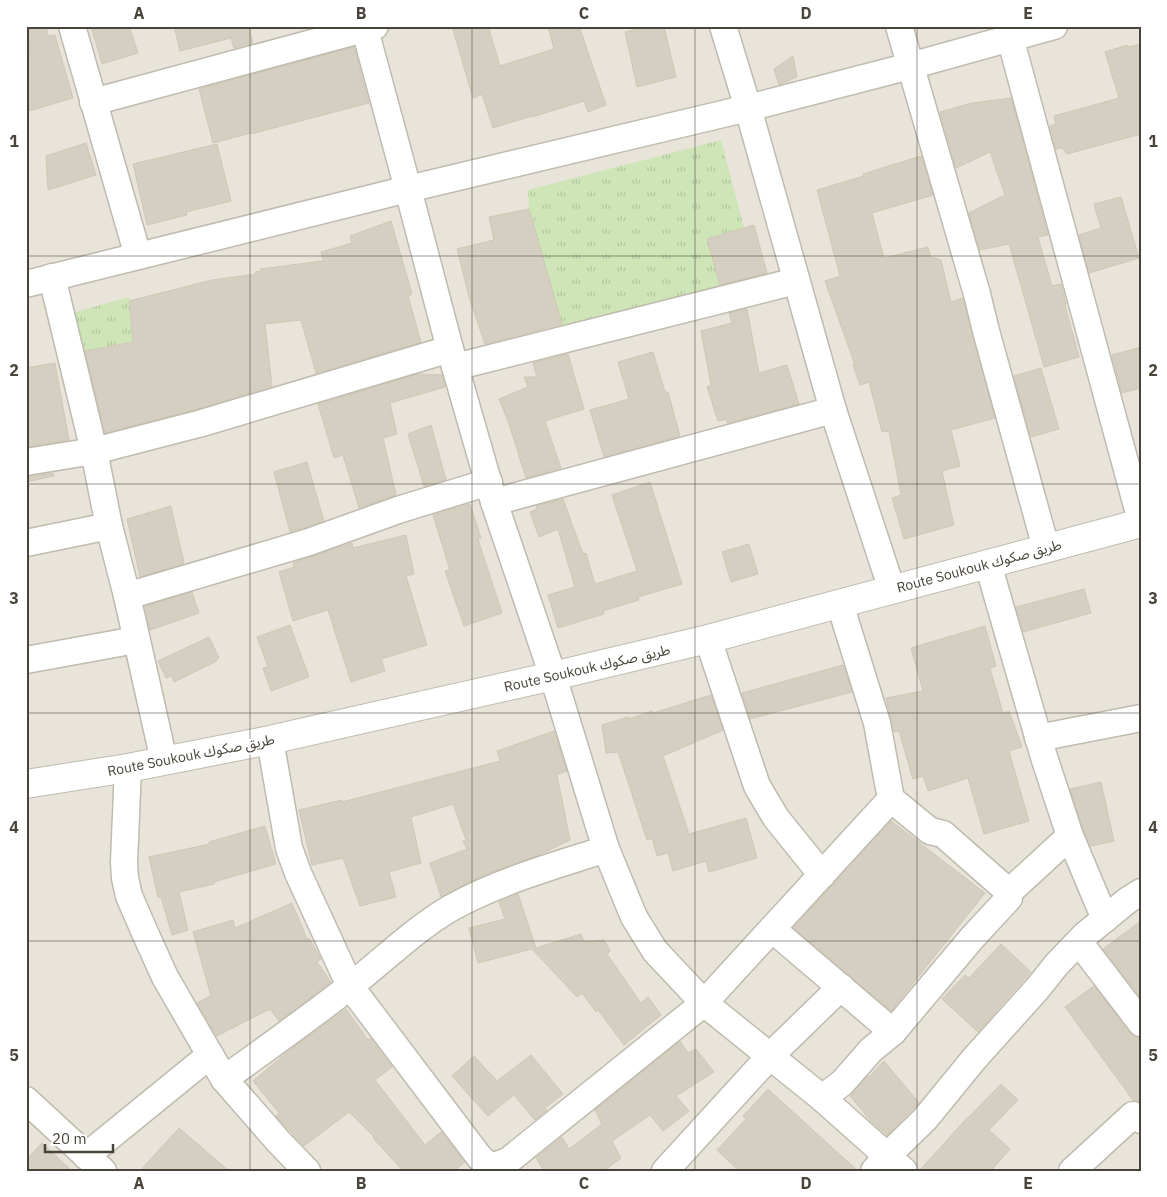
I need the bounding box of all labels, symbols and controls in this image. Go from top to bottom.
text: A [134,3,145,23]
text: B [356,3,367,23]
text: C [579,3,589,23]
text: D [800,3,812,23]
text: E [1023,3,1033,23]
text: 1 [9,131,19,151]
text: 1 [1148,131,1158,151]
text: 2 [9,360,19,380]
text: 2 [1148,360,1158,380]
street label: Route Soukouk طريق صكوك [895,535,1064,598]
text: 3 [9,588,19,608]
text: 3 [1148,588,1158,608]
street label: Route Soukouk طريق صكوك [502,640,672,697]
street label: Route Soukouk طريق صكوك [106,730,276,781]
text: 4 [9,817,19,837]
text: 4 [1148,817,1158,837]
text: 5 [9,1045,19,1065]
text: 5 [1148,1045,1158,1065]
scale bar [45,1122,112,1154]
text: 20 m [52,1129,87,1148]
text: A [134,1173,145,1193]
text: B [356,1173,367,1193]
text: C [579,1173,589,1193]
text: D [800,1173,812,1193]
text: E [1023,1173,1033,1193]

